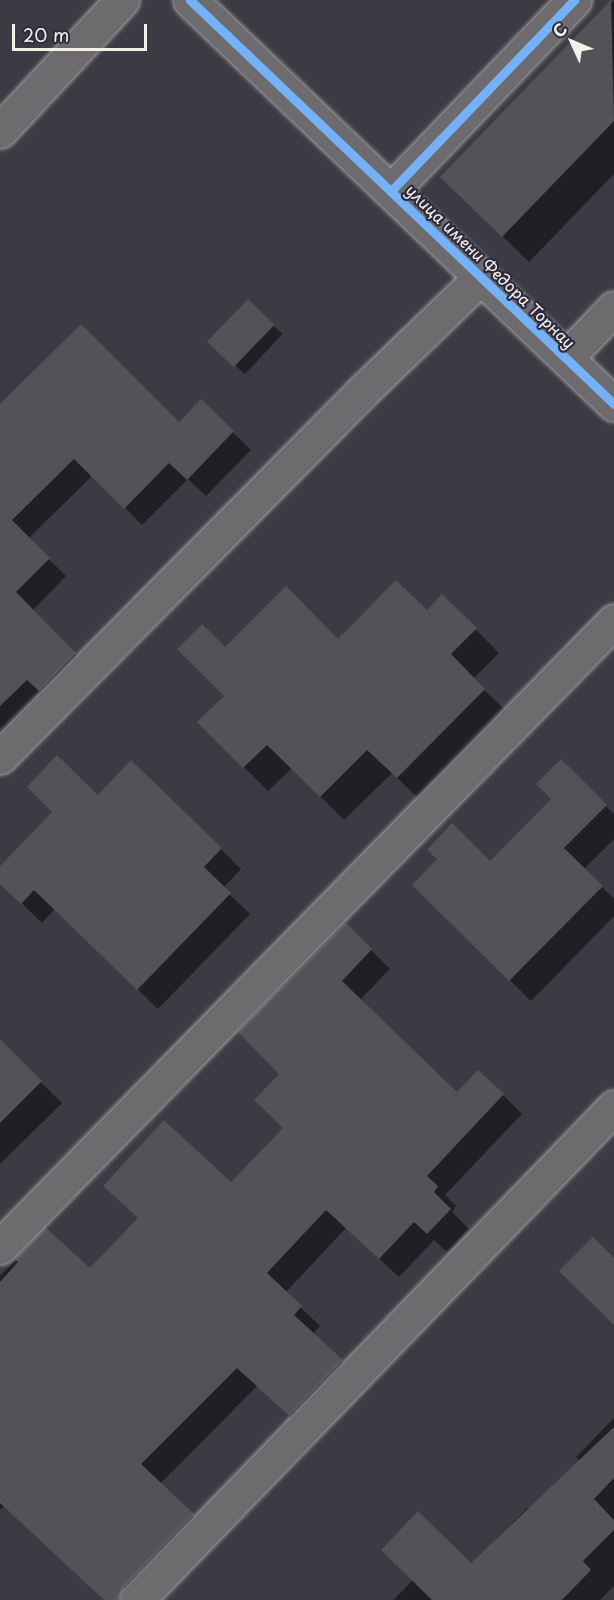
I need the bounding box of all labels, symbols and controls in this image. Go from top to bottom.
scale bar [15,12,150,50]
north arrow [542,12,602,72]
text: С [546,17,572,42]
text: 20 m [23,21,69,48]
street label: улица имени Федора Торнау [402,179,580,353]

